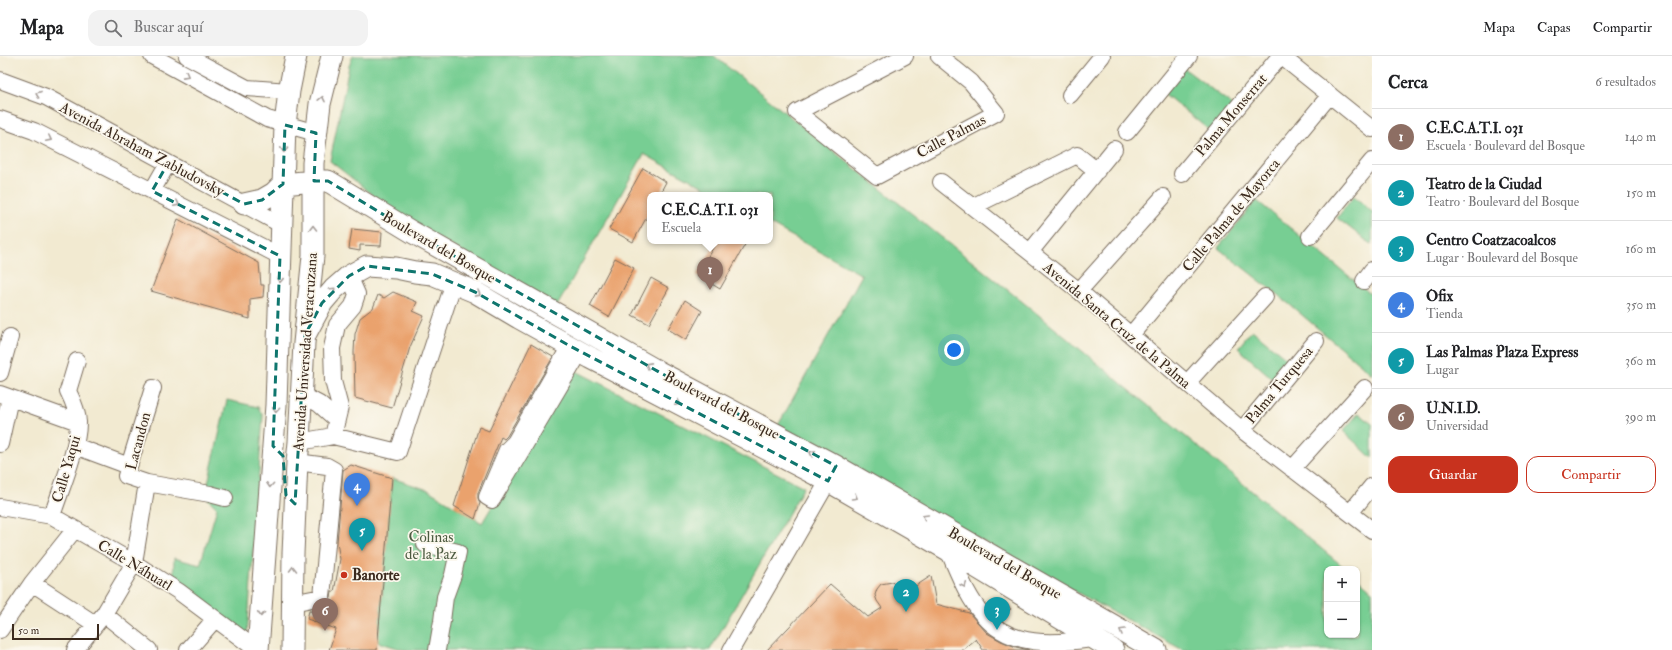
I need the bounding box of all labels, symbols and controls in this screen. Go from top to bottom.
search box [88,10,368,46]
text: Mapa [20,16,64,40]
icon: search [102,17,124,39]
text: Buscar aquí [134,18,203,37]
text: Mapa [1483,19,1515,36]
text: Capas [1537,19,1571,36]
text: Compartir [1593,19,1652,36]
one-way arrow [182,70,189,77]
street label: Palma Monserrat [1191,70,1272,161]
text: Cerca [1388,72,1428,93]
text: 6 resultados [1595,74,1656,90]
one-way arrow [34,90,41,99]
one-way arrow [317,95,325,102]
street label: Avenida Abraham Zabludovsky [55,97,228,201]
street label: Calle Palmas [913,110,989,163]
text: C.E.C.A.T.I. 031 [1426,119,1523,138]
text: 1 [1399,129,1403,145]
text: 140 m [1625,129,1656,145]
one-way arrow [45,134,52,142]
text: Escuela · Boulevard del Bosque [1426,138,1585,154]
one-way arrow [280,147,289,153]
street label: Calle Palma de Mayorca [1178,154,1285,276]
text: Teatro de la Ciudad [1426,175,1542,194]
text: 2 [1398,185,1404,201]
text: 150 m [1626,185,1656,201]
popup [647,192,773,244]
text: Teatro · Boulevard del Bosque [1426,194,1579,210]
one-way arrow [173,199,181,207]
text: C.E.C.A.T.I. 031 [661,201,759,220]
street label: Boulevard del Bosque [378,207,499,288]
text: Escuela [661,220,701,236]
one-way arrow [309,225,317,231]
text: Centro Coatzacoalcos [1426,231,1556,250]
text: 3 [1399,241,1404,257]
text: 160 m [1625,241,1656,257]
text: Lugar · Boulevard del Bosque [1426,250,1578,266]
street label: Avenida Universidad Veracruzana [289,251,322,453]
pin: 1 [697,257,723,290]
street label: Avenida Santa Cruz de la Palma [1038,257,1195,393]
one-way arrow [275,277,284,283]
one-way arrow [328,287,336,295]
text: Ofix [1426,287,1453,306]
one-way arrow [474,289,481,297]
text: 4 [1397,297,1405,313]
text: 350 m [1626,297,1656,313]
text: Tienda [1426,306,1463,322]
your location [944,340,964,360]
street label: Palma Turquesa [1241,342,1318,428]
text: Las Palmas Plaza Express [1426,343,1578,362]
text: 5 [1398,353,1404,369]
text: 360 m [1625,353,1656,369]
text: Lugar [1426,362,1459,378]
one-way arrow [644,363,652,370]
street label: Boulevard del Bosque [661,367,783,444]
one-way arrow [674,398,681,406]
text: U.N.I.D. [1426,399,1480,418]
one-way arrow [271,407,280,413]
text: 6 [1398,409,1404,425]
text: 390 m [1625,409,1656,425]
street label: Lacandon [122,410,155,472]
text: Universidad [1426,418,1488,434]
street label: Calle Yaqui [48,433,85,505]
one-way arrow [808,450,816,458]
button: Guardar [1388,456,1518,493]
button: Compartir [1526,456,1656,493]
pin: 4 [344,473,370,506]
one-way arrow [266,482,275,488]
one-way arrow [851,492,858,499]
one-way arrow [922,514,929,521]
pin: 5 [349,518,375,551]
street label: Boulevard del Bosque [944,523,1065,604]
park label: Colinas de la Paz [405,528,457,564]
street label: Calle Náhuatl [94,536,176,595]
one-way arrow [288,566,297,572]
place label: Banorte [352,566,400,585]
map controls [1324,566,1360,638]
button: + [1324,566,1360,602]
marker: Banorte [339,570,349,580]
pin: 2 [893,579,919,612]
one-way arrow [959,581,967,589]
pin: 3 [984,597,1010,630]
pin: 6 [312,598,338,631]
button: − [1324,602,1360,638]
one-way arrow [256,611,265,617]
scale bar [12,622,99,641]
text: 50 m [18,624,39,637]
one-way arrow [1119,628,1126,635]

